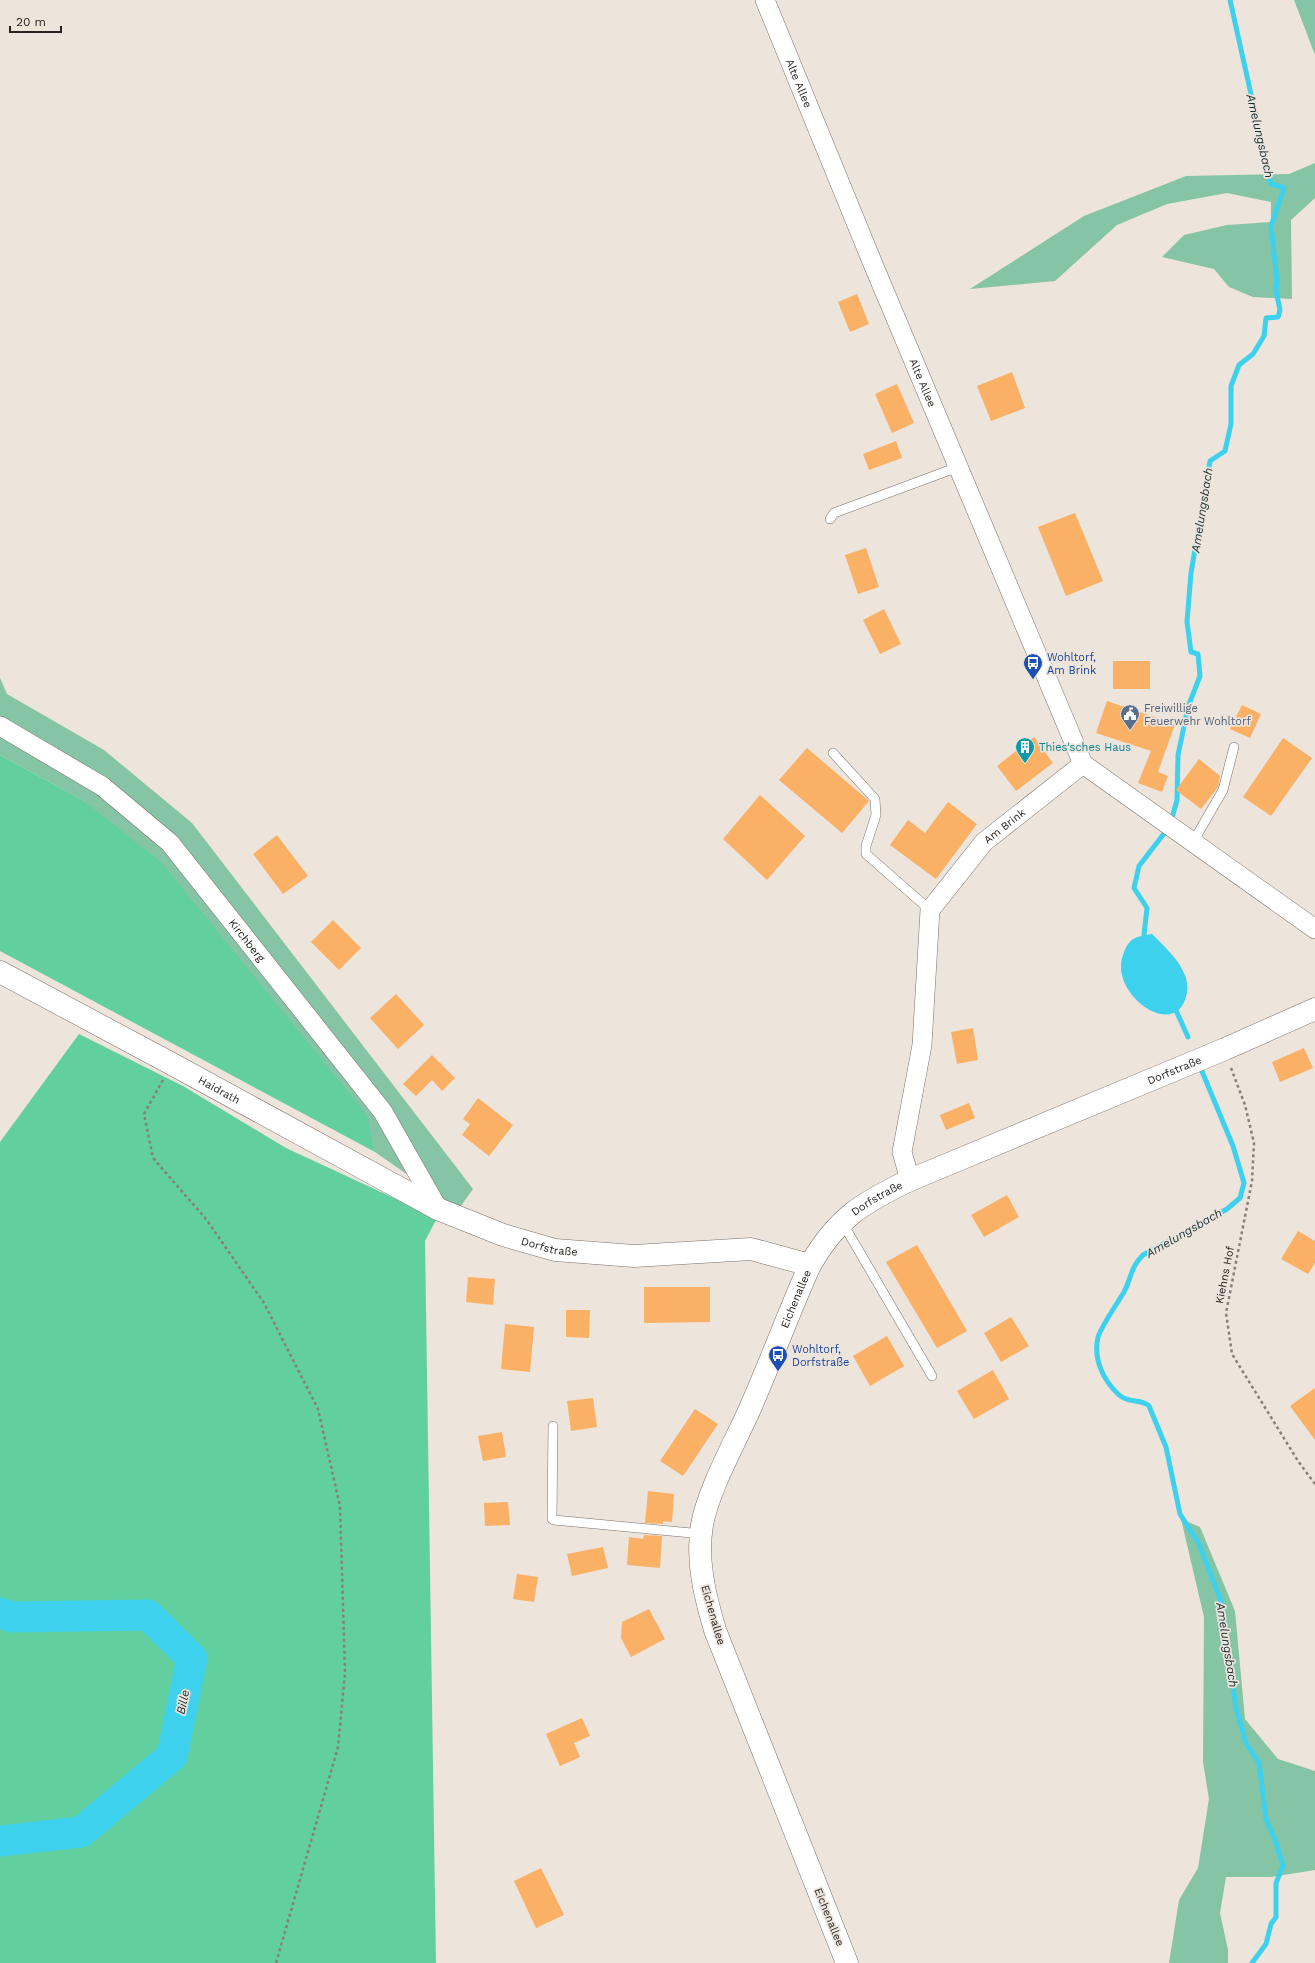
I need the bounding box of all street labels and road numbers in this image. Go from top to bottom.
street label: Alte Allee [783,57,815,110]
street label: Alte Allee [907,356,939,409]
street label: Am Brink [981,806,1028,846]
street label: Kirchberg [226,916,268,964]
street label: Dorfstraße [1145,1053,1203,1087]
street label: Haidrath [196,1073,243,1107]
street label: Dorfstraße [849,1178,905,1218]
street label: Dorfstraße [520,1234,578,1258]
street label: Kiehns Hof [1213,1244,1237,1305]
street label: Eichenallee [778,1268,814,1330]
street label: Eichenallee [698,1584,728,1646]
street label: Eichenallee [811,1886,847,1948]

